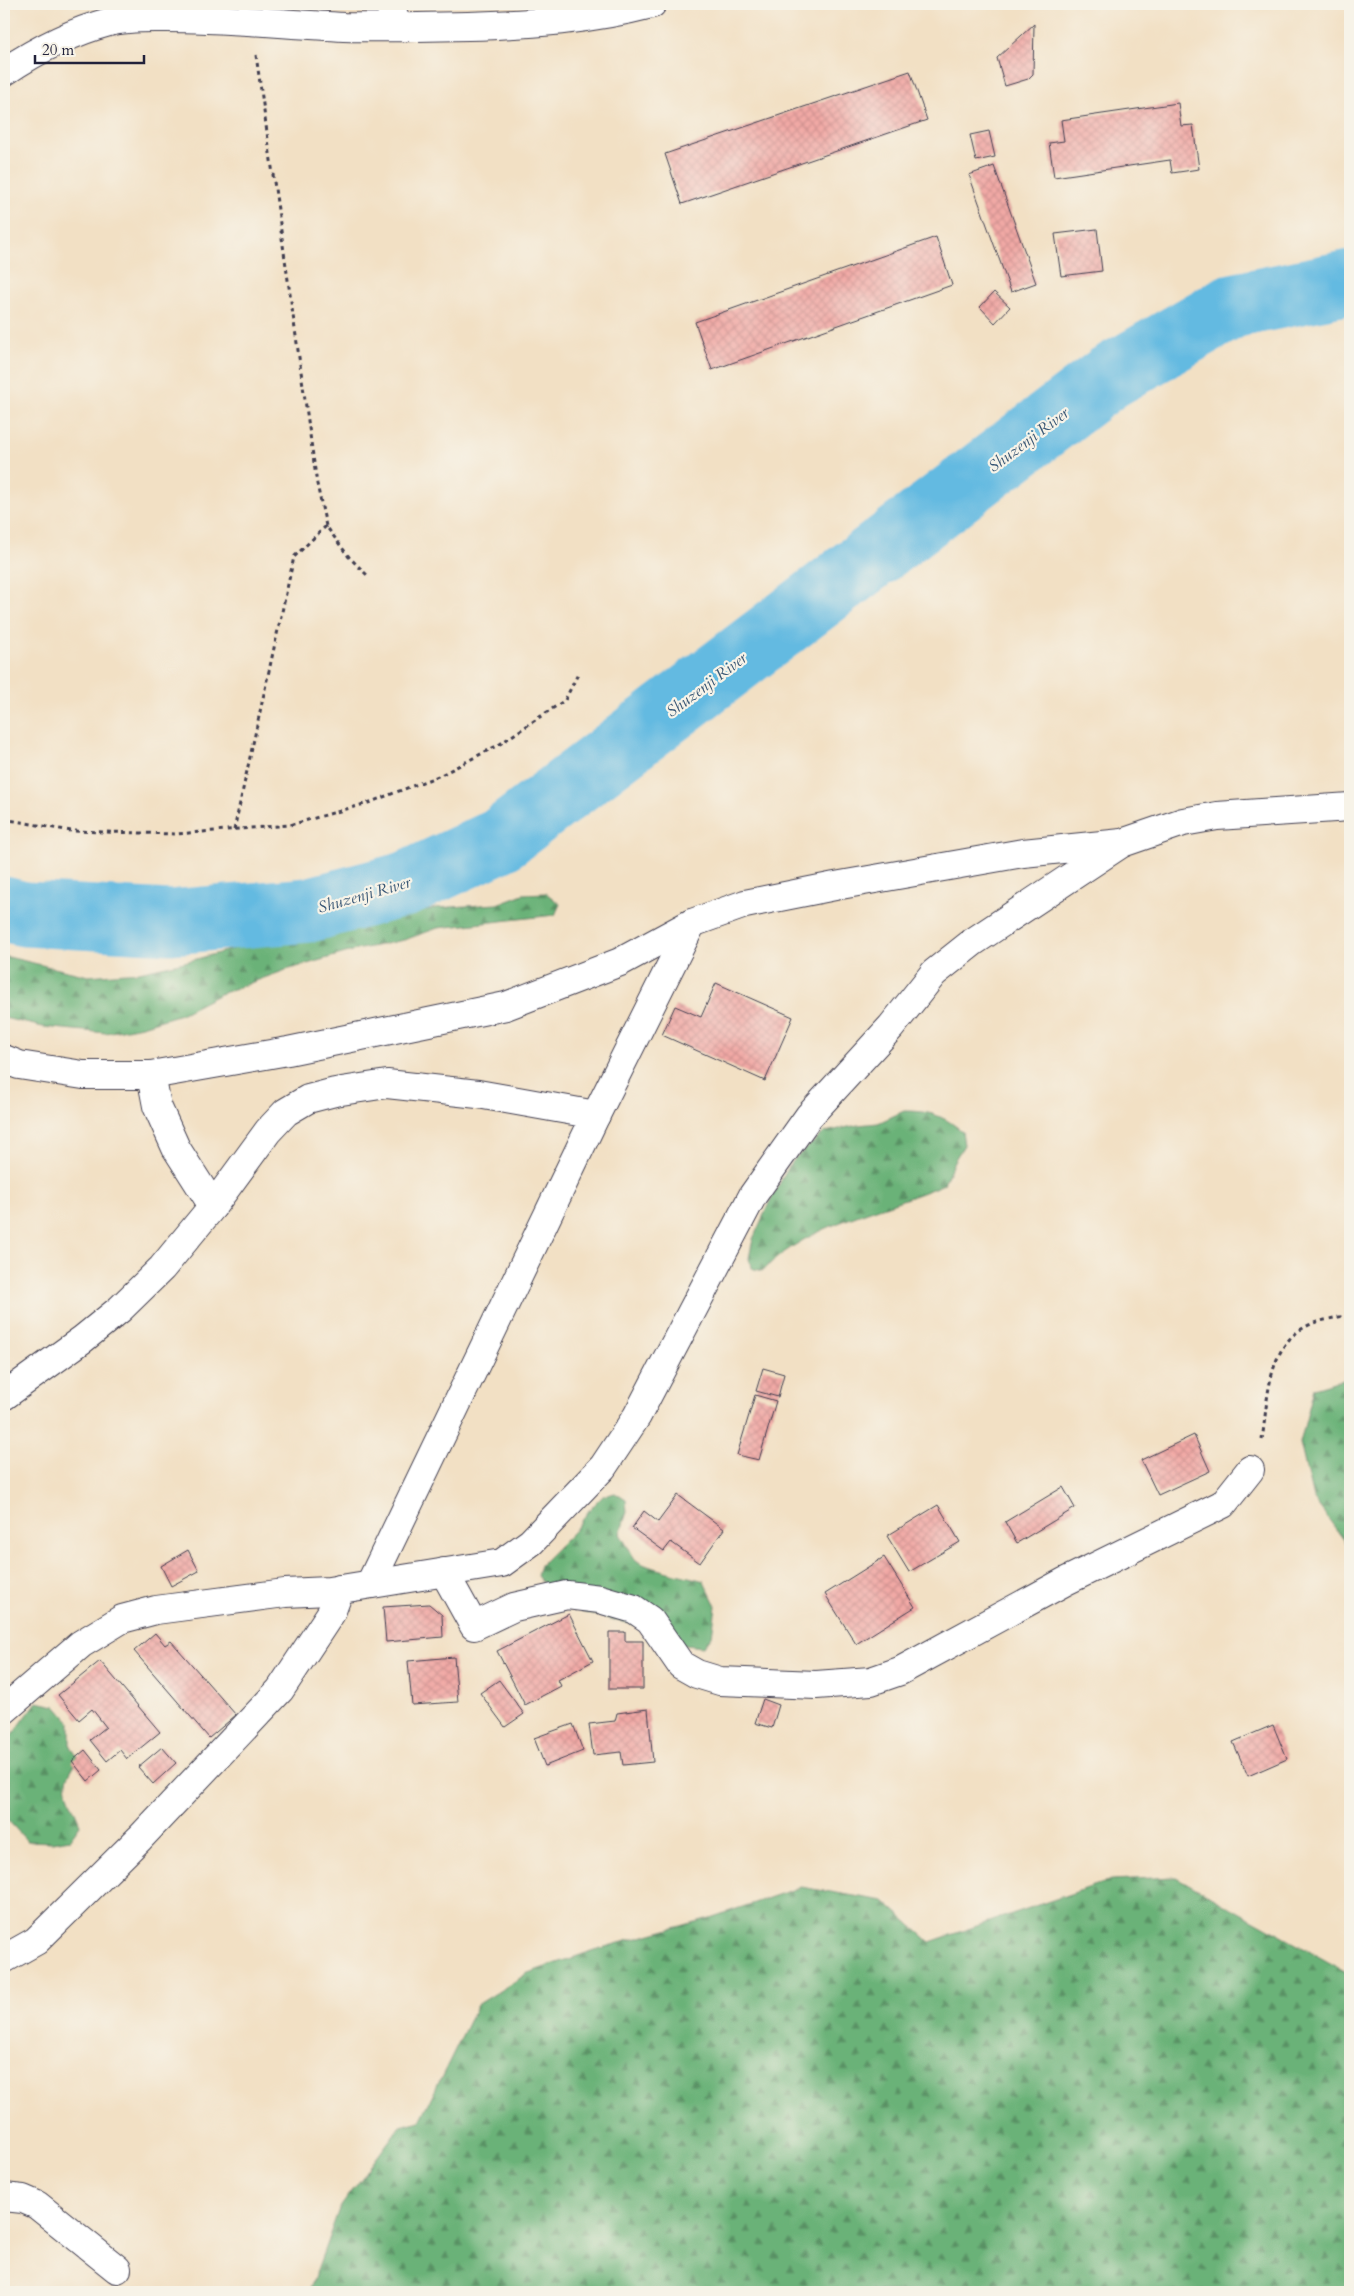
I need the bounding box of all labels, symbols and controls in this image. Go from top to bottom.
scale bar [35,32,144,64]
text: 20 m [42,40,74,60]
water label: Shuzenji River [984,402,1074,477]
water label: Shuzenji River [662,647,752,722]
water label: Shuzenji River [315,871,414,919]

